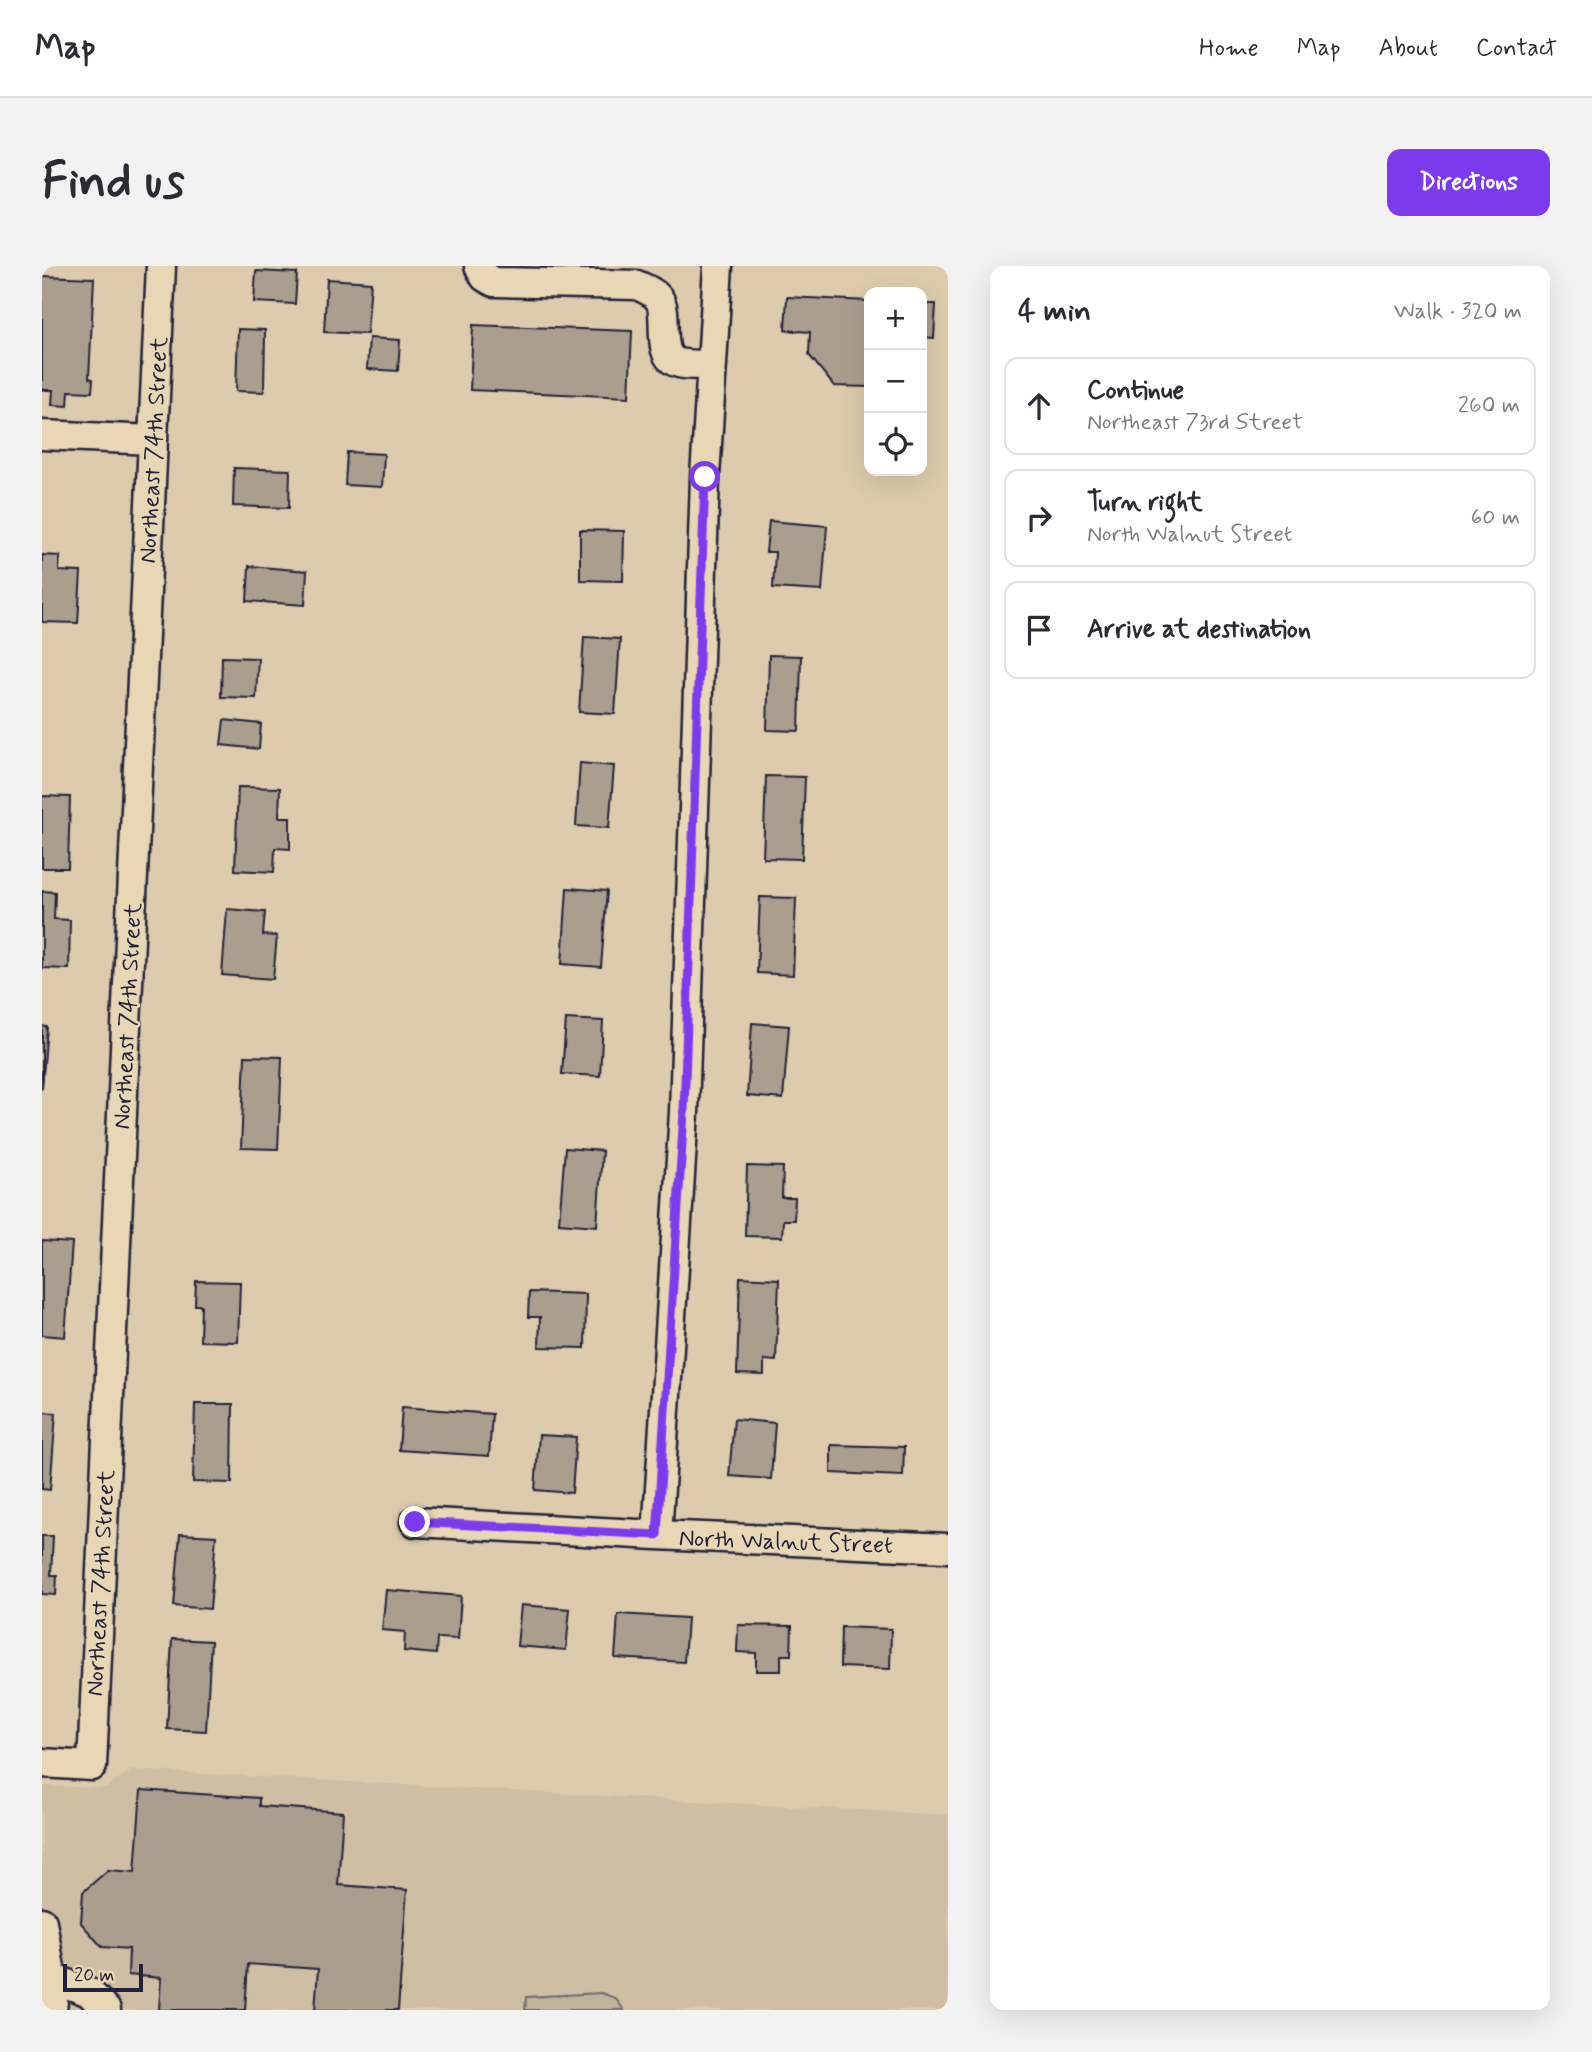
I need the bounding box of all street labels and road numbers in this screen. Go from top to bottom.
street label: Northeast 74th Street [133,336,176,564]
street label: Northeast 74th Street [107,902,150,1130]
street label: Northeast 74th Street [80,1469,123,1697]
street label: North Walnut Street [678,1523,894,1562]

